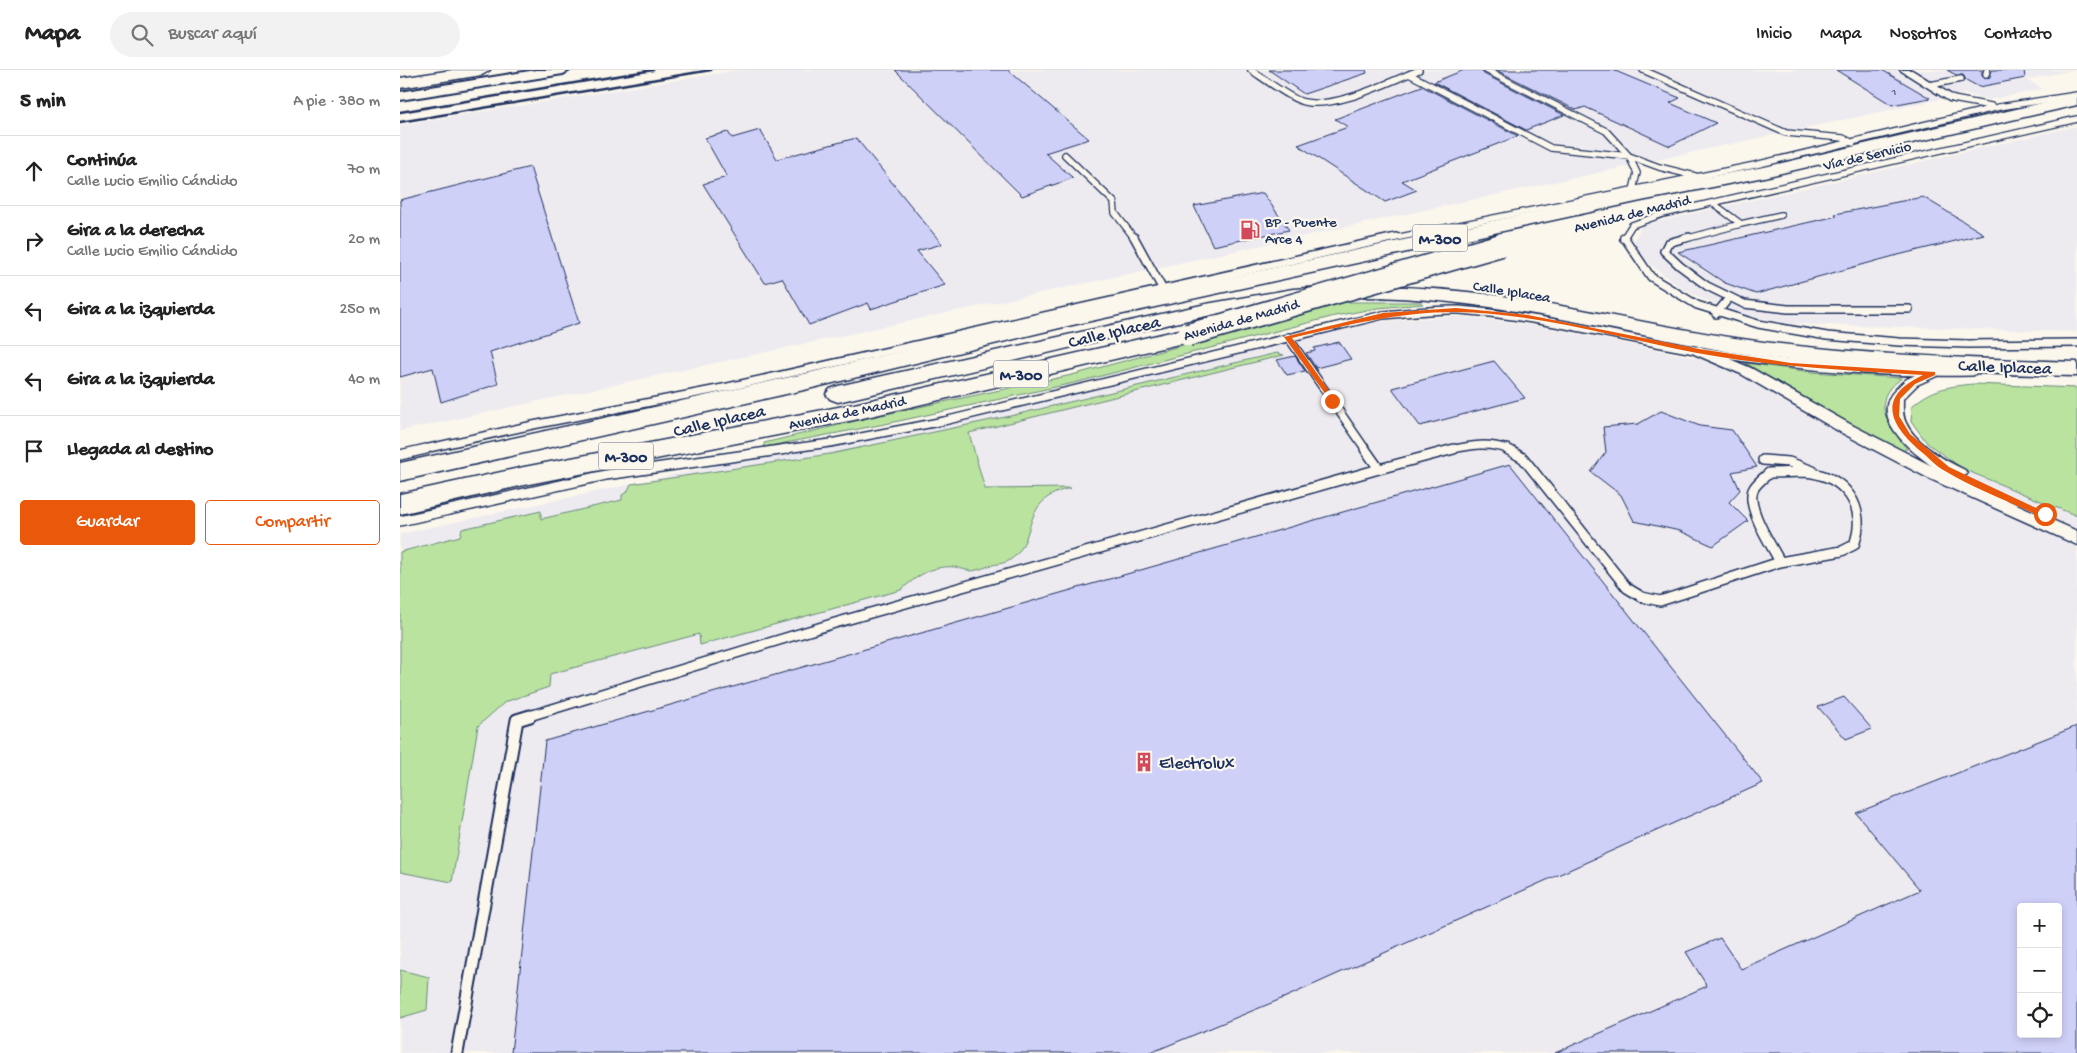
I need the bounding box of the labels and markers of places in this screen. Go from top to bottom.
place label: BP - Puente Arce 4 [1264,214,1337,249]
fuel station icon: BP - Puente Arce 4 [1239,219,1261,241]
building icon: Electrolux [1133,751,1155,773]
place label: Electrolux [1159,754,1235,775]

